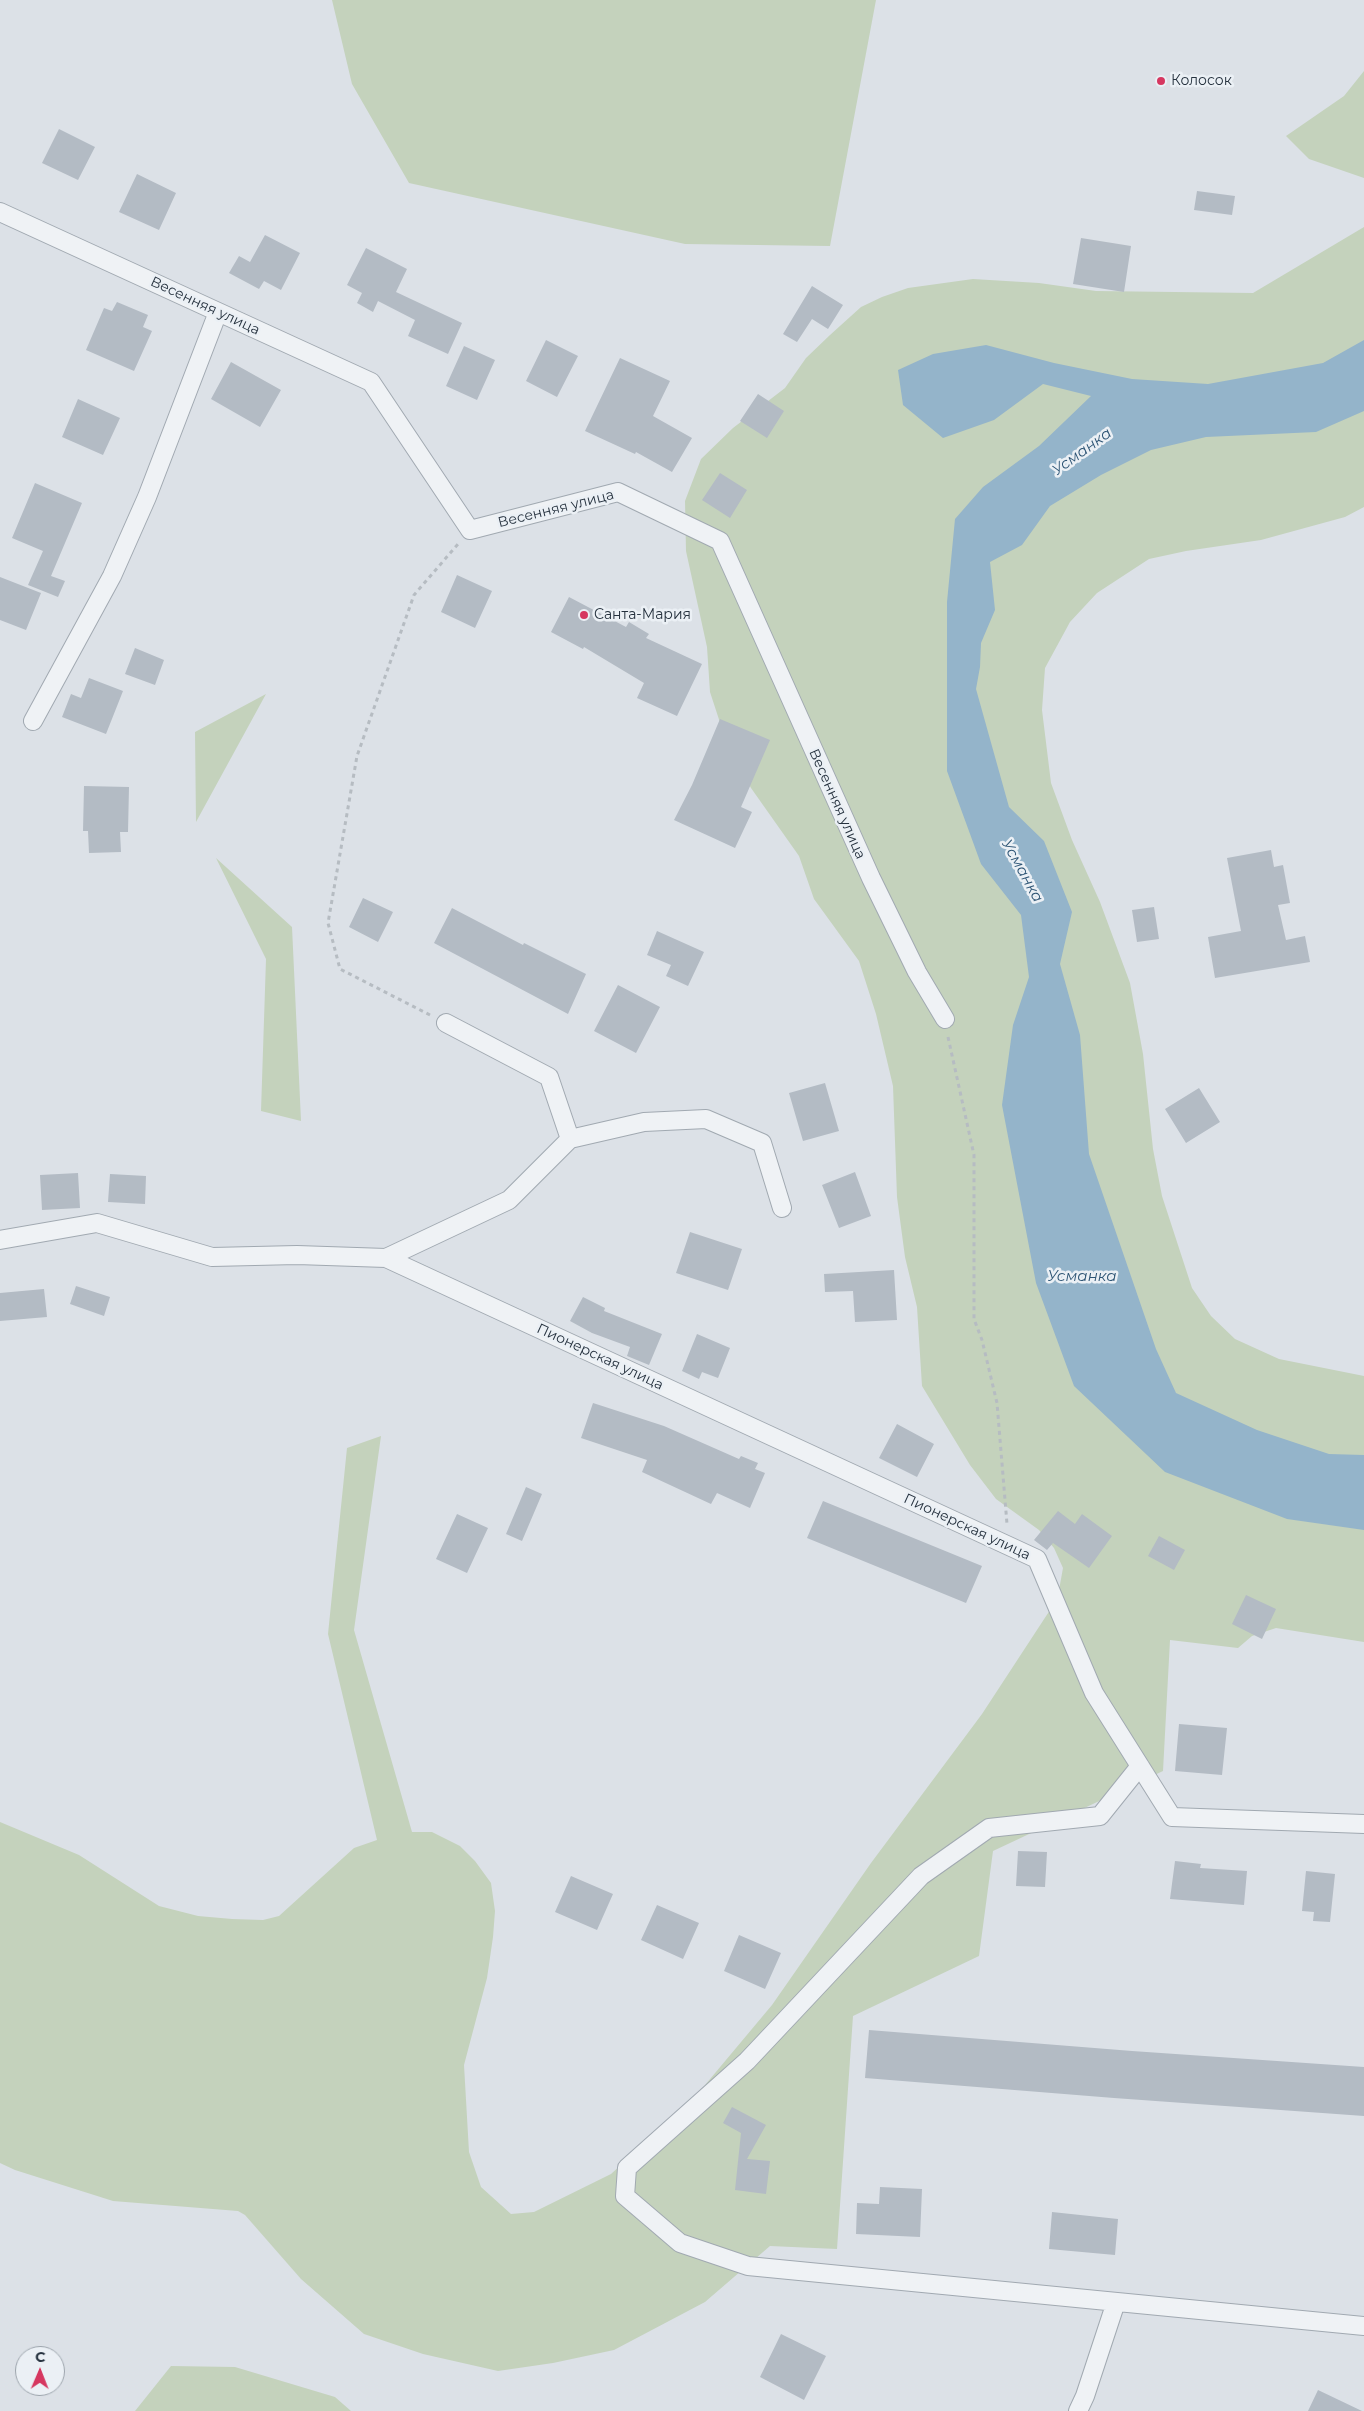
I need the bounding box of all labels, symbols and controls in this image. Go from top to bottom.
place label: Колосок [1171,73,1232,89]
marker: Колосок [1155,75,1167,87]
street label: Весенняя улица [148,273,262,339]
water label: Усманка [1049,424,1115,480]
street label: Весенняя улица [496,486,616,532]
place label: Санта-Мария [594,607,691,623]
marker: Санта-Мария [578,609,590,621]
street label: Весенняя улица [805,746,869,862]
water label: Усманка [997,836,1047,906]
water label: Усманка [1047,1268,1117,1286]
street label: Пионерская улица [534,1320,666,1394]
street label: Пионерская улица [901,1490,1033,1564]
north arrow [15,2346,65,2396]
text: С [35,2348,45,2366]

